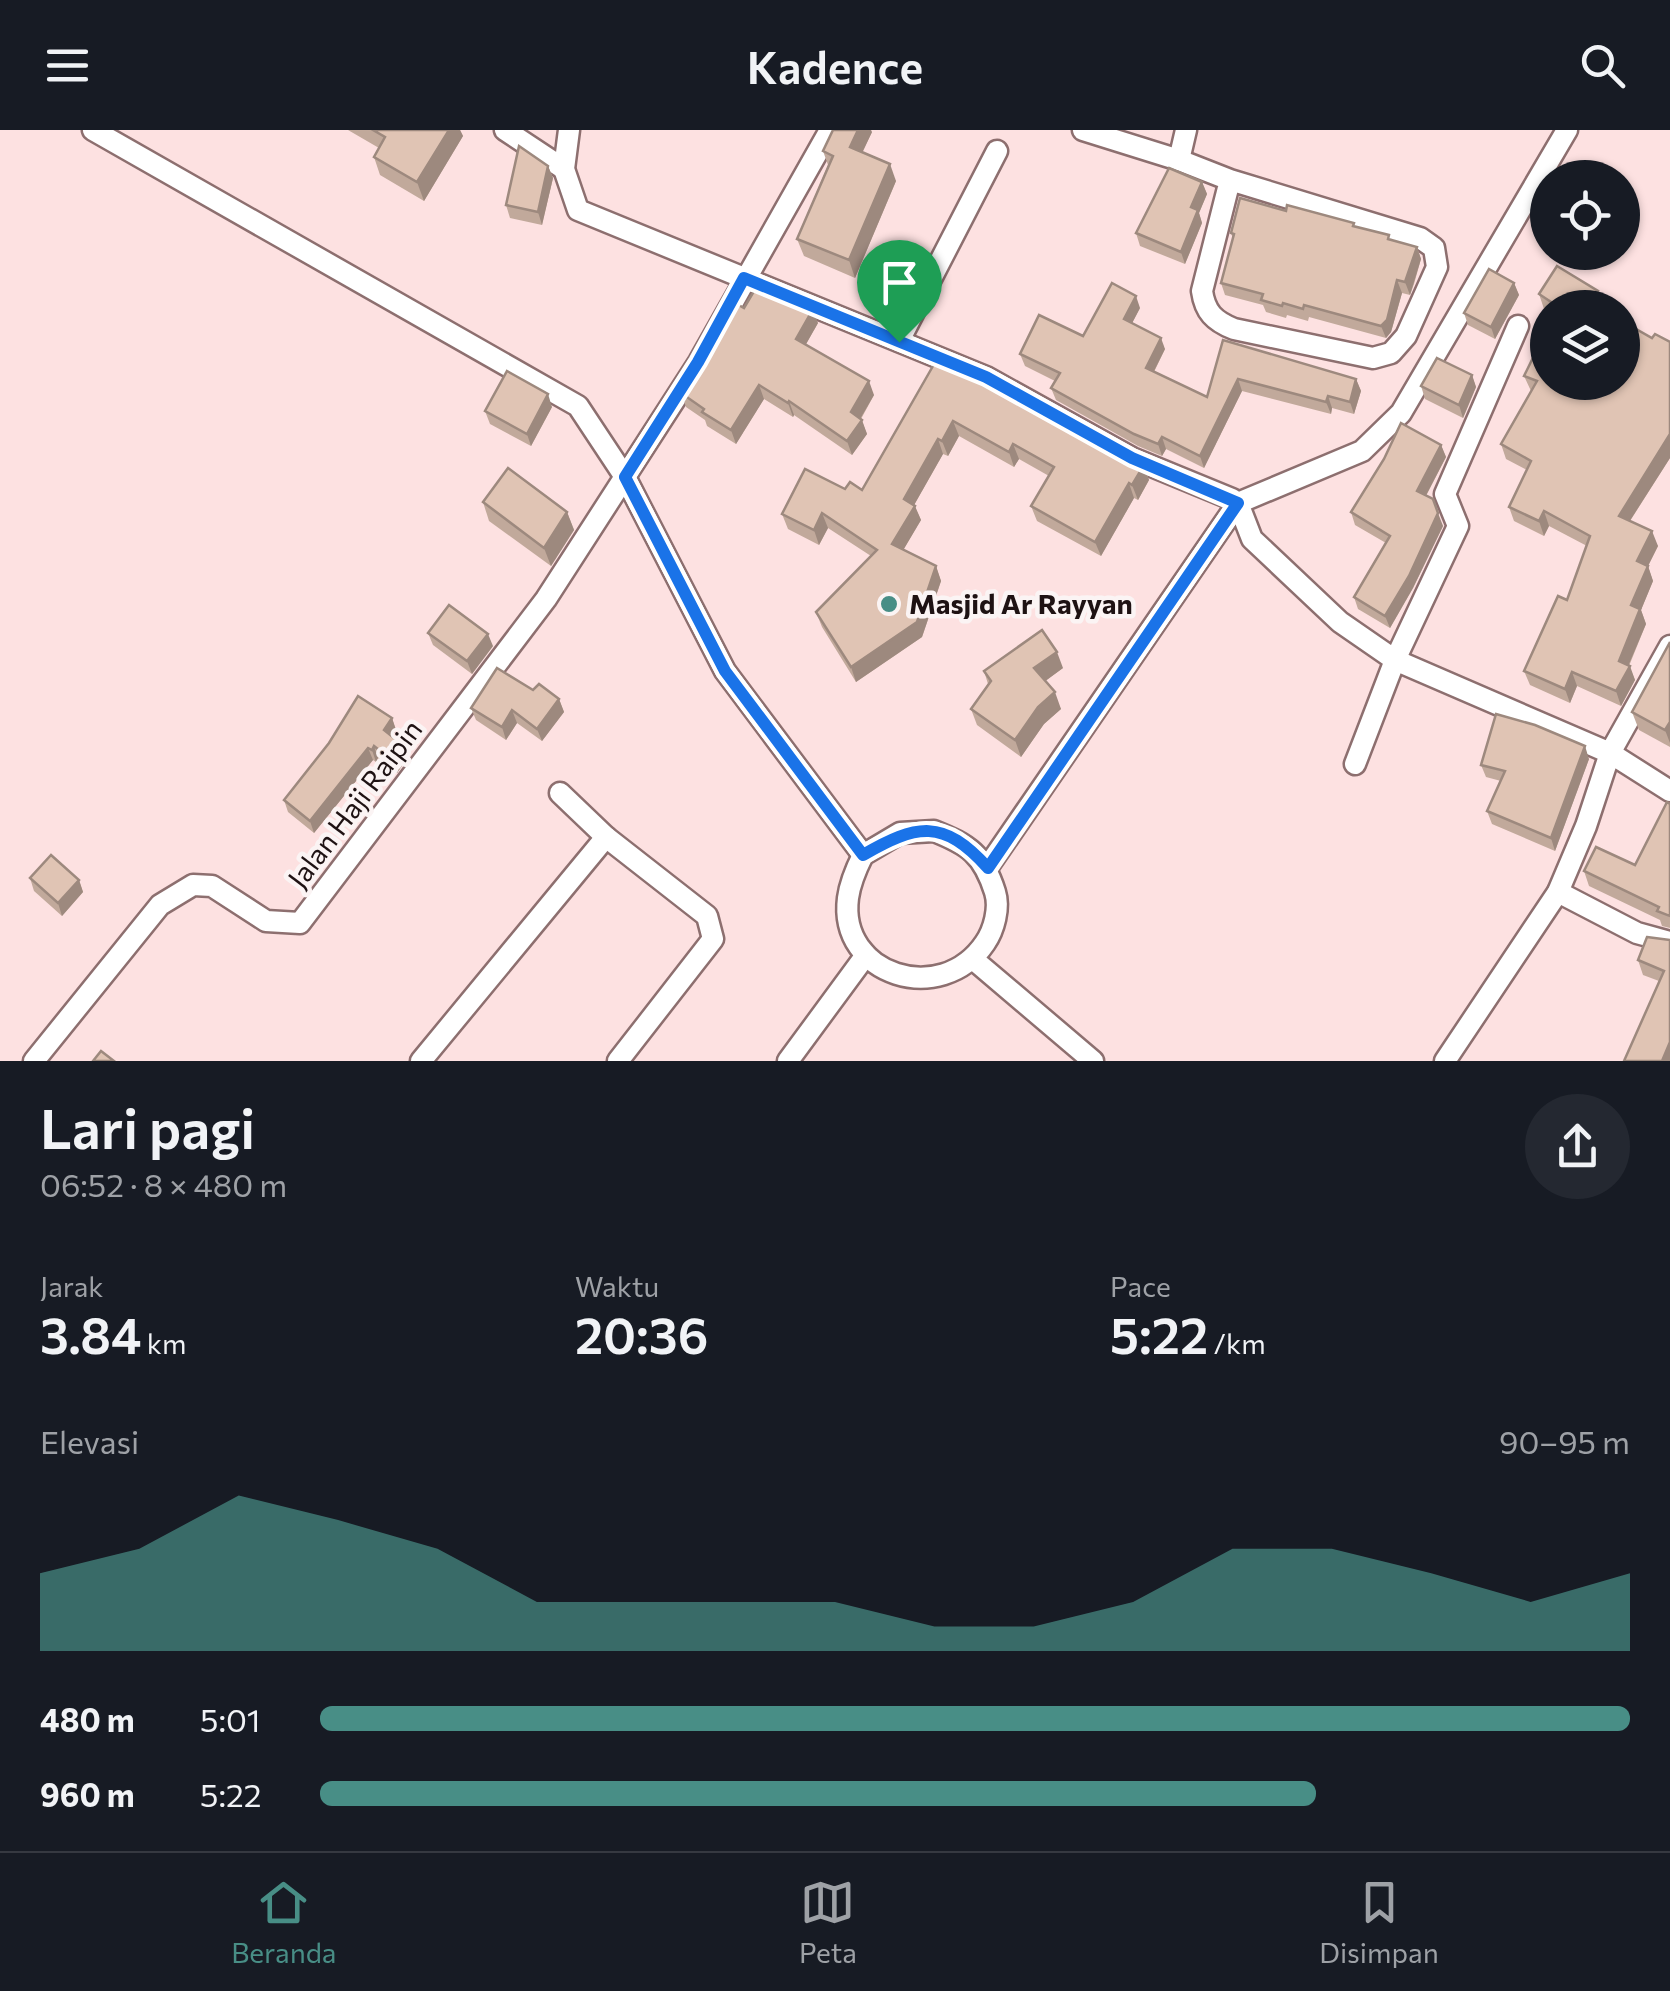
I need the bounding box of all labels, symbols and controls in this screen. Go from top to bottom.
icon: menu [40,38,95,93]
text: Kadence [747,38,923,93]
icon: search [1575,38,1630,93]
map controls [1530,160,1640,400]
button: locate [1530,160,1640,270]
pin [857,240,942,343]
icon: arrive [872,255,927,310]
button: layers [1530,290,1640,400]
place label: Masjid Ar Rayyan [909,586,1133,620]
marker: Masjid Ar Rayyan [878,593,900,615]
street label: Jalan Haji Raipin [280,713,428,894]
text: Lari pagi [40,1093,255,1160]
button: share [1525,1094,1630,1199]
text: 06:52 · 8 × 480 m [40,1164,287,1204]
text: Jarak [40,1269,104,1303]
text: Waktu [575,1269,659,1303]
text: Pace [1110,1269,1171,1303]
text: 3.84 [40,1303,141,1364]
text: 20:36 [575,1303,708,1364]
text: 5:22 [1110,1303,1208,1364]
text: km [141,1326,186,1360]
text: /km [1208,1326,1266,1360]
text: Elevasi [40,1421,139,1461]
text: 90–95 m [1499,1421,1630,1461]
text: 480 m [40,1699,135,1739]
text: 5:01 [200,1699,261,1739]
text: 960 m [40,1774,135,1814]
text: 5:22 [200,1774,261,1814]
tab: Beranda [231,1875,337,1969]
tab: Peta [799,1875,857,1969]
tab: Disimpan [1319,1875,1439,1969]

